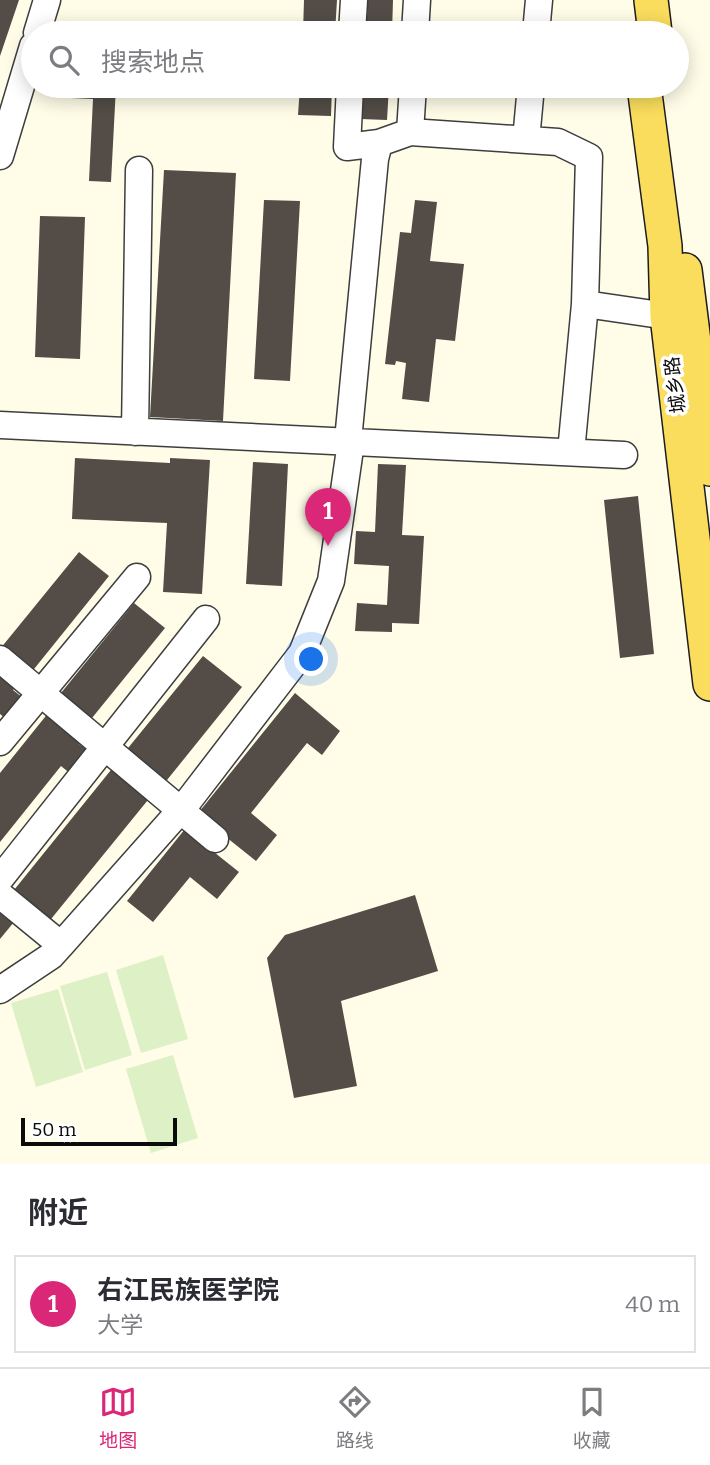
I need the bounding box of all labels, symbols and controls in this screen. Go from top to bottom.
search box [21,21,689,98]
icon: search [45,41,83,79]
text: 搜索地点 [101,47,205,78]
street label: 城乡路 [660,355,690,415]
pin: 1 [305,488,351,546]
your location [294,642,328,676]
scale bar [21,1115,177,1147]
text: 50 m [32,1118,76,1141]
text: 附近 [28,1195,88,1231]
text: 右江民族医学院 [97,1275,279,1306]
text: 1 [48,1290,58,1318]
text: 40 m [625,1290,680,1318]
text: 大学 [97,1311,143,1339]
tab: 地图 [99,1383,137,1452]
tab: 路线 [336,1383,374,1452]
tab: 收藏 [573,1383,611,1452]

